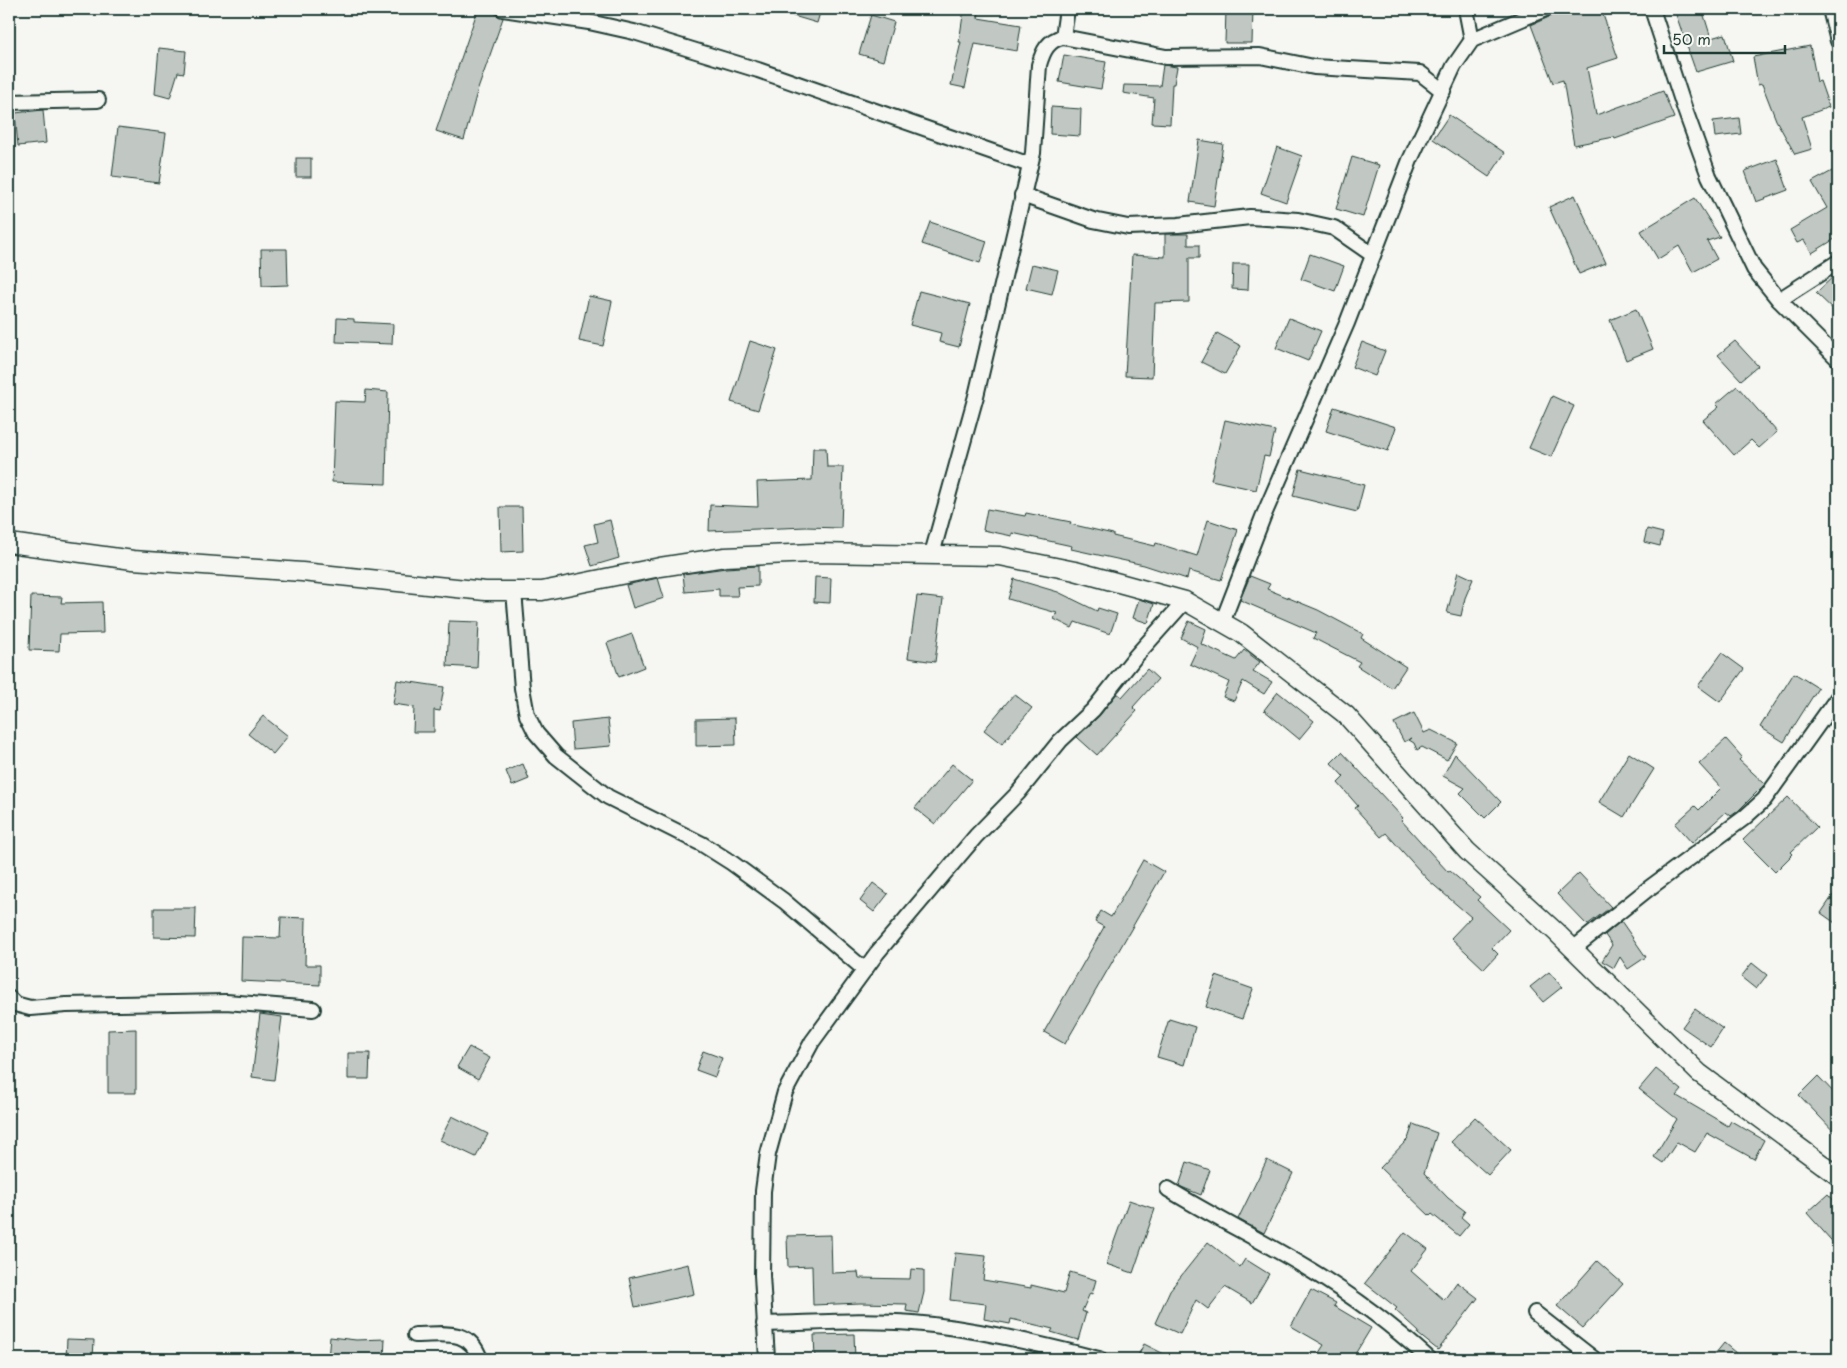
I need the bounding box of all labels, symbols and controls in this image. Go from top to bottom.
scale bar [1664,22,1786,54]
text: 50 m [1672,27,1711,50]

